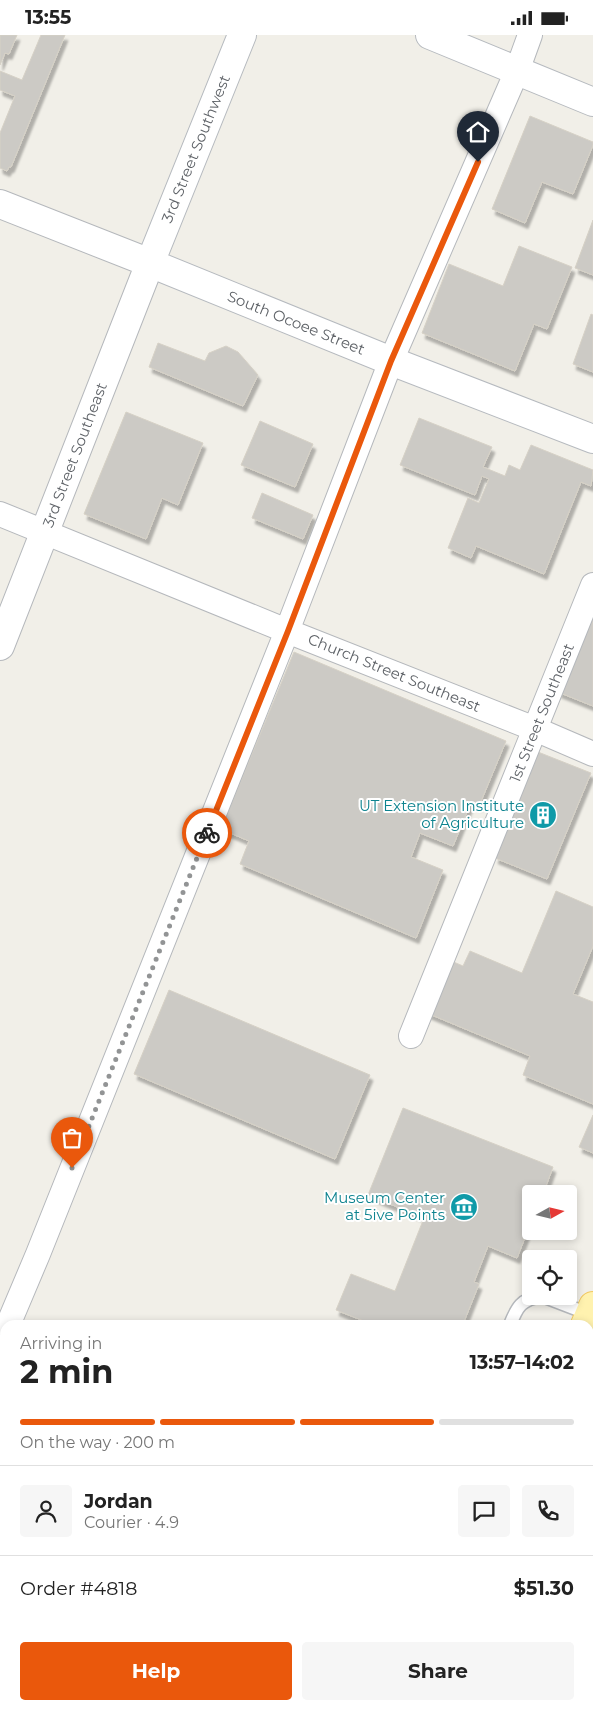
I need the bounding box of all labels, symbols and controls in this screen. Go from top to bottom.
text: 13:55 [25,6,71,29]
street label: 3rd Street Southwest [157,72,234,226]
pin [457,111,499,162]
icon: home [464,118,492,146]
street label: South Ocoee Street [225,286,368,359]
street label: 3rd Street Southeast [38,380,111,530]
street label: Church Street Southeast [305,629,483,716]
street label: 1st Street Southeast [505,641,578,785]
place label: UT Extension Institute of Agriculture [359,796,524,832]
building icon: UT Extension Institute of Agriculture [528,800,558,830]
courier [182,808,232,858]
icon: bike [193,819,221,847]
pin [51,1117,93,1168]
icon: bag [58,1124,86,1152]
north arrow [522,1185,578,1240]
map controls [522,1185,577,1305]
place label: Museum Center at 5ive Points [324,1188,445,1224]
museum icon: Museum Center at 5ive Points [449,1192,479,1222]
button: locate [522,1250,577,1305]
text: Arriving in [20,1334,102,1353]
text: 13:57–14:02 [470,1351,574,1374]
text: 2 min [20,1352,113,1391]
text: On the way · 200 m [20,1433,175,1452]
button: person [20,1485,72,1537]
button: chat [458,1485,510,1537]
button: phone [522,1485,574,1537]
text: Jordan [84,1490,153,1513]
text: Courier · 4.9 [84,1513,179,1532]
text: Order #4818 [20,1577,137,1600]
text: $51.30 [514,1577,574,1600]
button: Help [20,1642,292,1700]
button: Share [302,1642,574,1700]

